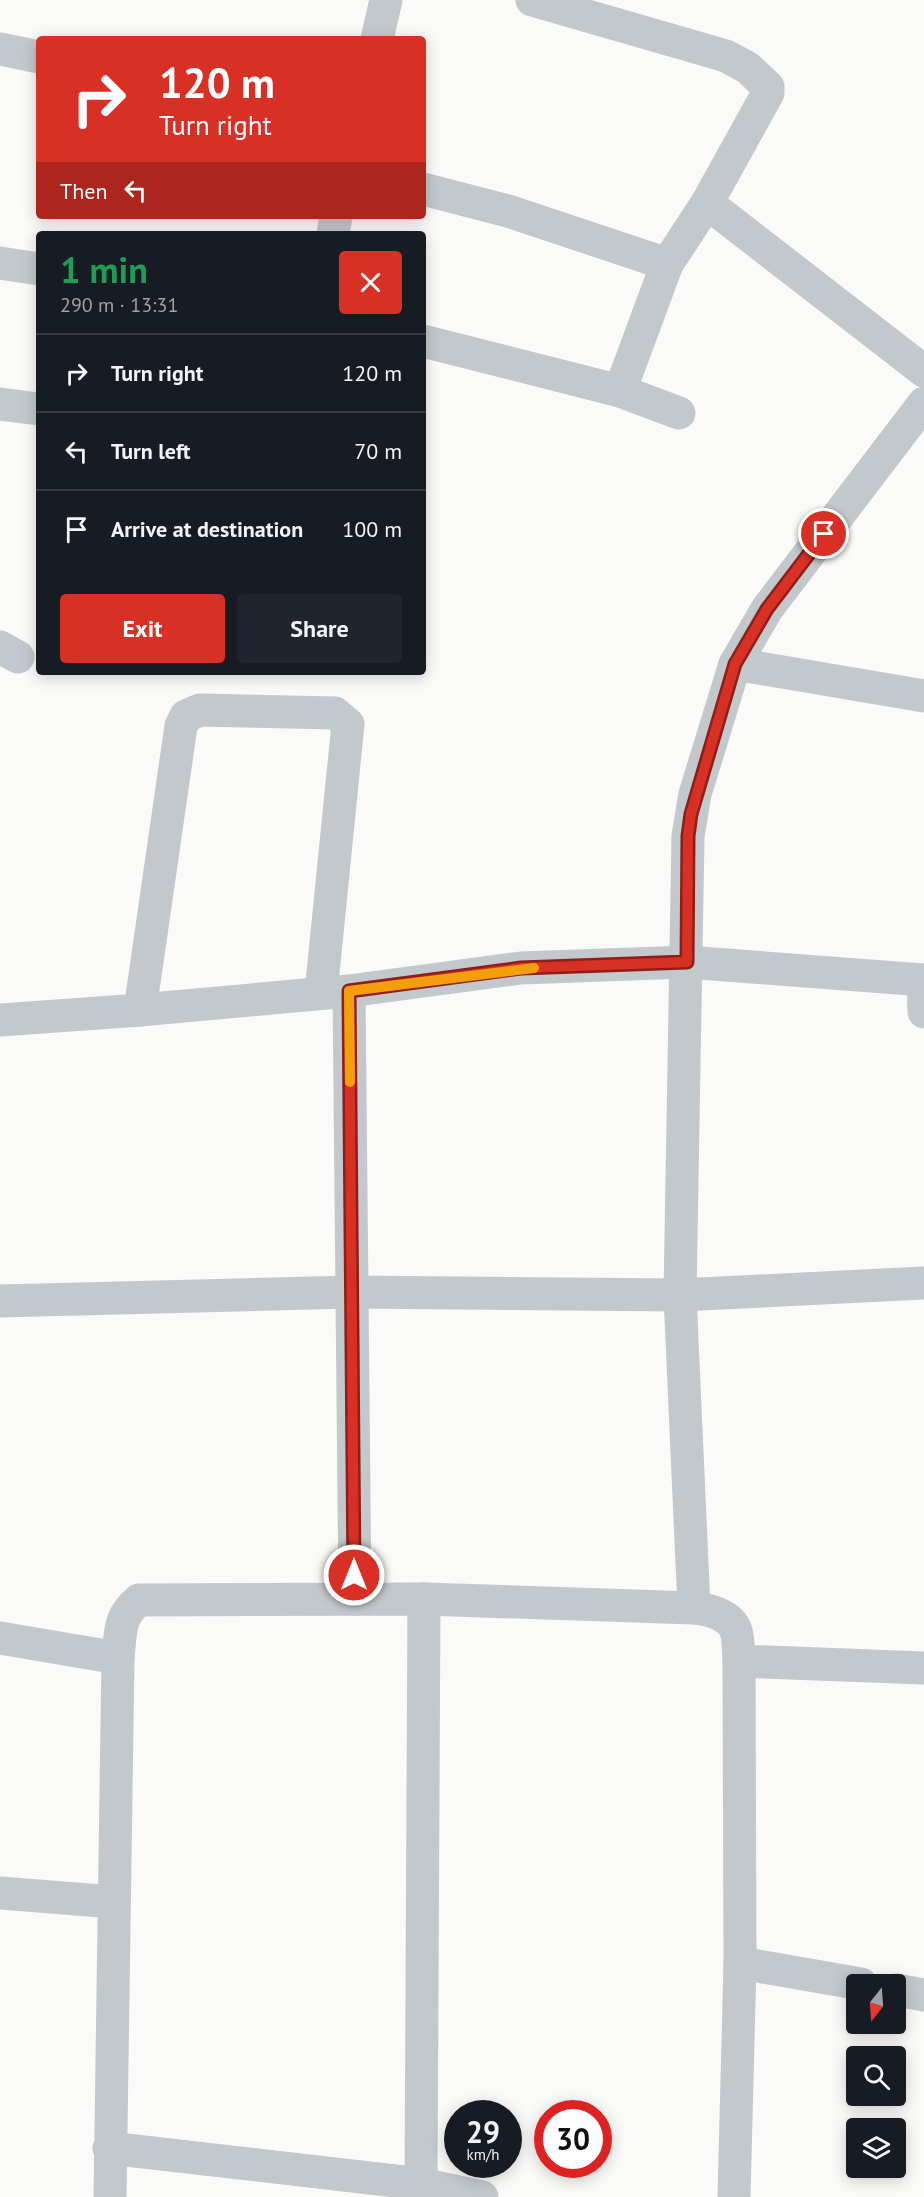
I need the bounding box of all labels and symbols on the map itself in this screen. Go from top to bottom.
pin [798,508,849,559]
position arrow [322,1543,386,1607]
north arrow [846,1974,906,2034]
speed limit sign: 30 [534,2100,612,2178]

